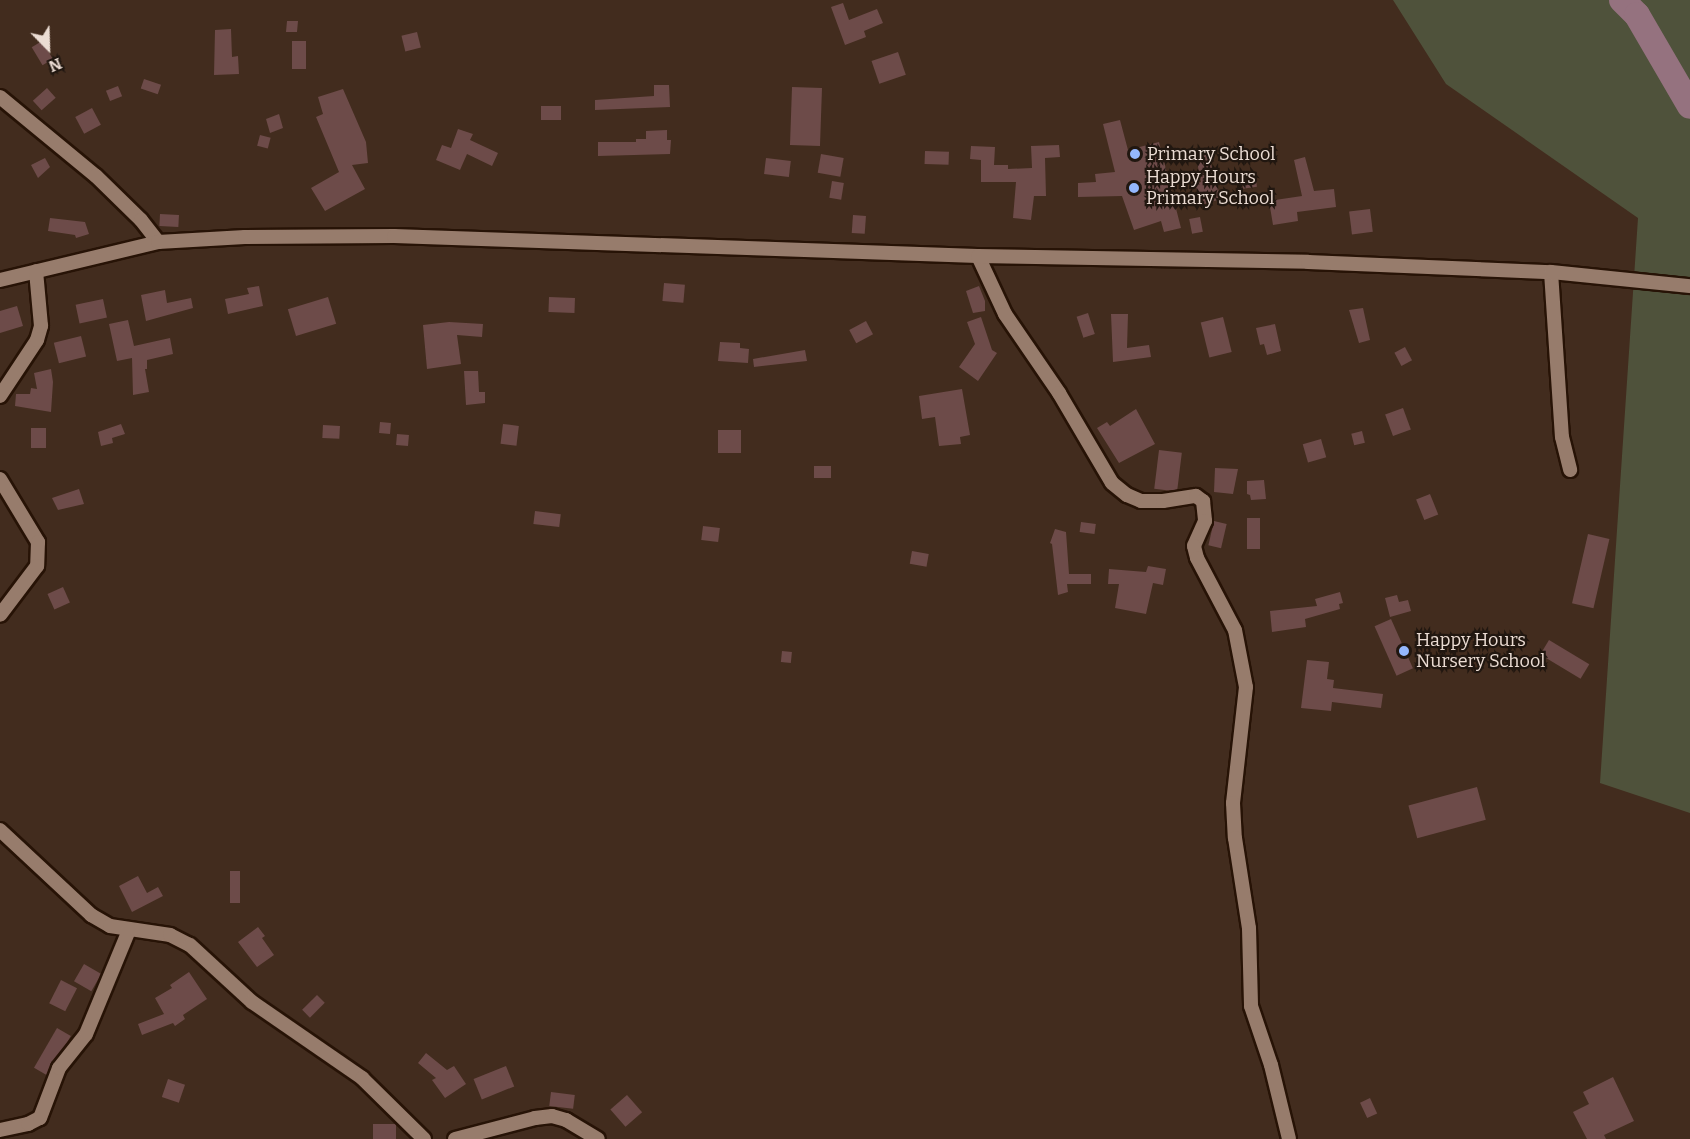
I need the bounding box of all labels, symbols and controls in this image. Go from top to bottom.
north arrow [18,18,78,78]
text: N [46,54,65,76]
place label: Primary School [1147,143,1276,165]
marker: Primary School [1128,147,1142,161]
place label: Happy Hours Primary School [1146,167,1275,210]
marker: Happy Hours Primary School [1127,181,1141,195]
place label: Happy Hours Nursery School [1416,630,1545,672]
marker: Happy Hours Nursery School [1397,644,1411,658]

